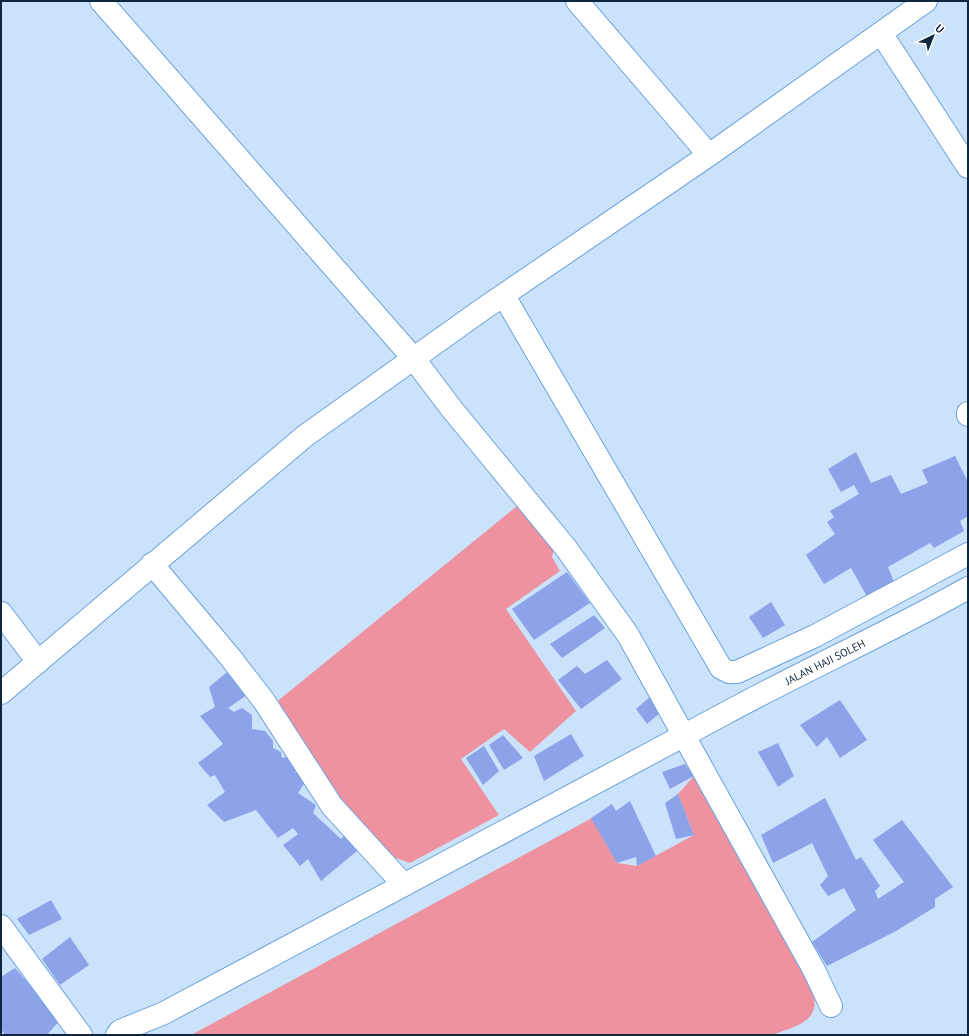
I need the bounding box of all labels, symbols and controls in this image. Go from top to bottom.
north arrow [913,16,953,56]
text: U [933,21,947,36]
street label: JALAN HAJI SOLEH [782,636,867,688]

